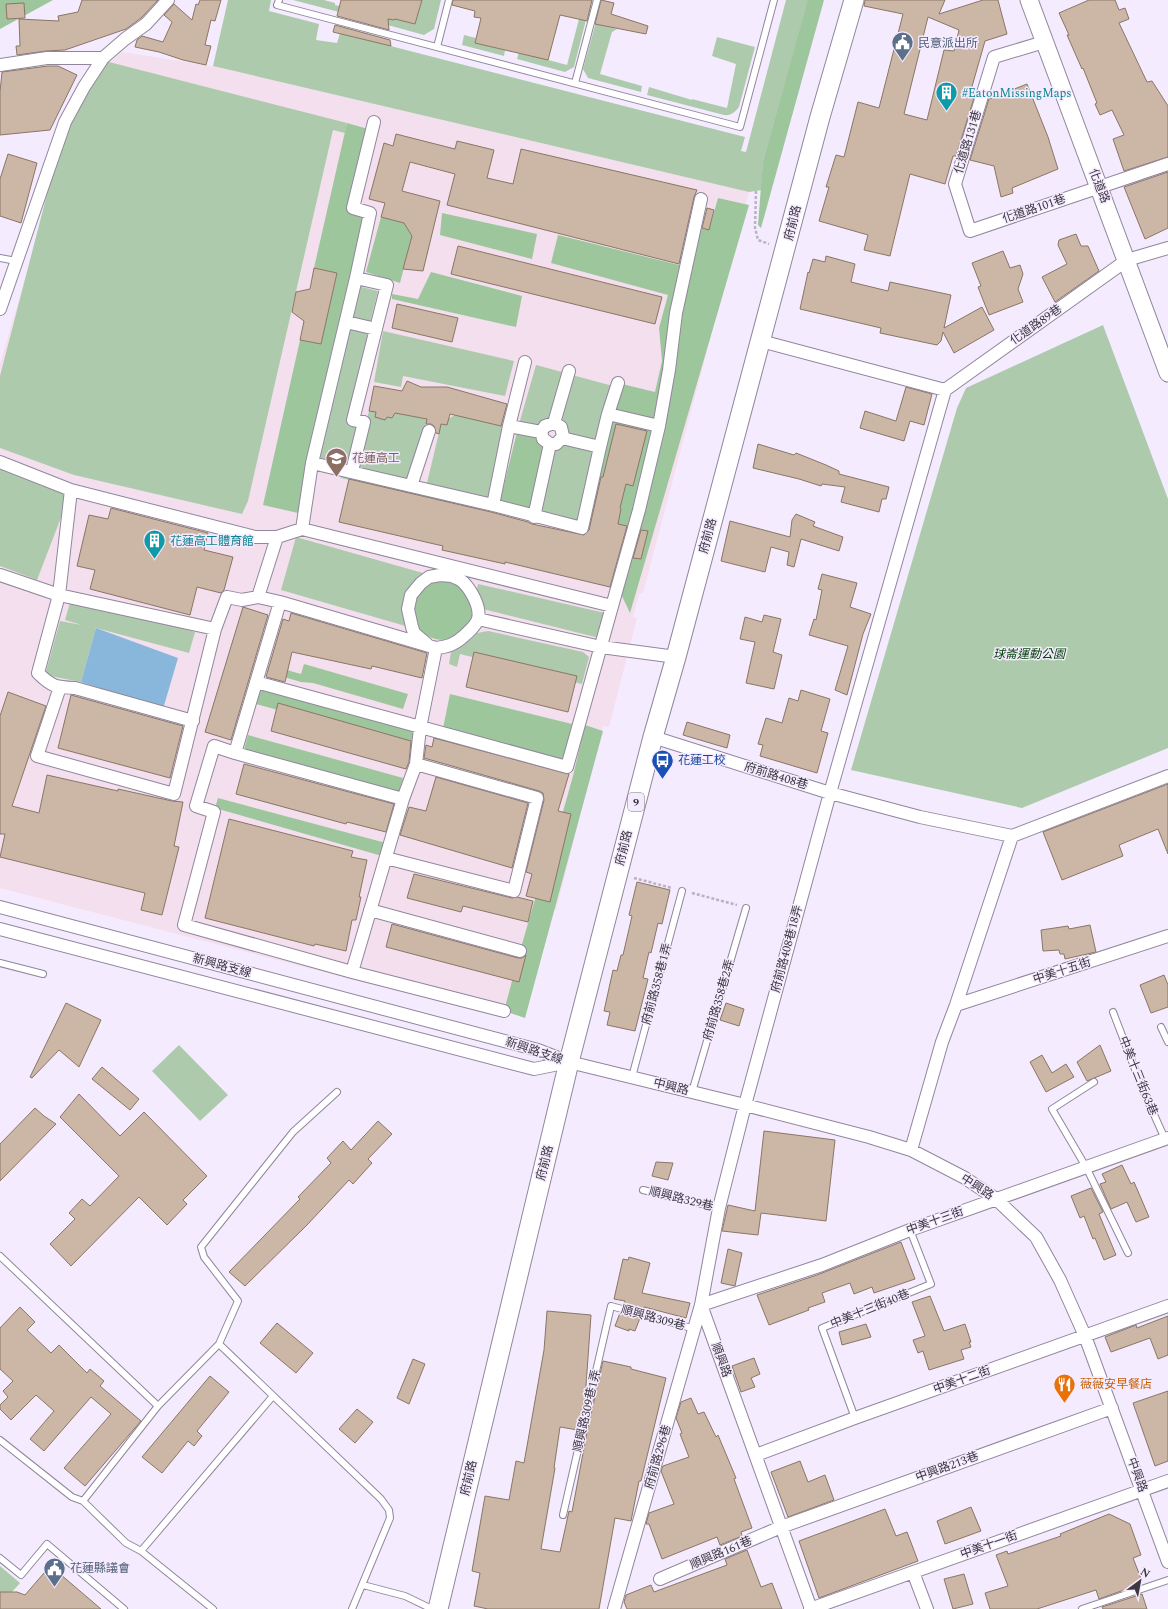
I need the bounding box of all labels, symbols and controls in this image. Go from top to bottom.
public building icon: 民意派出所 [890,30,916,63]
place label: 民意派出所 [918,34,978,53]
building icon: #EatonMissingMaps [934,80,960,113]
place label: #EatonMissingMaps [962,84,1072,103]
street label: 化道路131巷 [949,108,987,176]
street label: 化道路 [1084,166,1114,206]
street label: 化道路101巷 [1000,189,1068,229]
street label: 府前路 [779,203,807,243]
street label: 化道路89巷 [1006,300,1066,350]
school or university icon: 花蓮高工 [324,445,350,478]
place label: 花蓮高工 [352,449,400,468]
street label: 府前路 [694,516,722,556]
building icon: 花蓮高工體育館 [142,528,168,561]
place label: 花蓮高工體育館 [170,532,254,551]
park label: 球崙運動公園 [993,645,1067,664]
bus stop icon: 花蓮工校 [649,747,675,780]
place label: 花蓮工校 [678,751,726,770]
street label: 府前路408巷 [742,757,810,795]
road number: 9 [628,793,644,811]
street label: 府前路 [610,828,638,868]
street label: 府前路408巷18弄 [766,903,808,995]
street label: 府前路358巷1弄 [637,941,677,1027]
street label: 新興路支線 [191,949,253,983]
street label: 中美十五街 [1031,953,1093,989]
street label: 府前路358巷2弄 [698,957,740,1043]
street label: 新興路支線 [503,1033,565,1069]
street label: 中美十三街63巷 [1113,1033,1163,1119]
street label: 中興路 [651,1073,691,1101]
street label: 府前路 [531,1143,559,1183]
street label: 中興路 [957,1169,997,1205]
street label: 順興路329巷 [647,1182,715,1216]
street label: 中美十三街 [904,1202,966,1240]
street label: 中美十三街40巷 [827,1284,913,1334]
street label: 順興路309巷 [619,1300,687,1336]
street label: 順興路 [706,1340,736,1380]
street label: 中美十二街 [931,1361,993,1399]
street label: 順興路309巷1弄 [568,1368,606,1454]
restaurant icon: 薇薇安早餐店 [1051,1371,1077,1404]
place label: 薇薇安早餐店 [1080,1375,1152,1394]
street label: 府前路296巷 [640,1423,676,1491]
street label: 中興路213巷 [913,1447,981,1487]
street label: 中興路 [1122,1455,1152,1495]
street label: 府前路 [456,1458,482,1498]
street label: 中美十一街 [958,1526,1020,1564]
street label: 順興路161巷 [687,1531,755,1575]
public building icon: 花蓮縣議會 [41,1555,67,1588]
place label: 花蓮縣議會 [70,1559,130,1578]
north arrow [1120,1561,1160,1601]
text: N [1137,1563,1153,1583]

